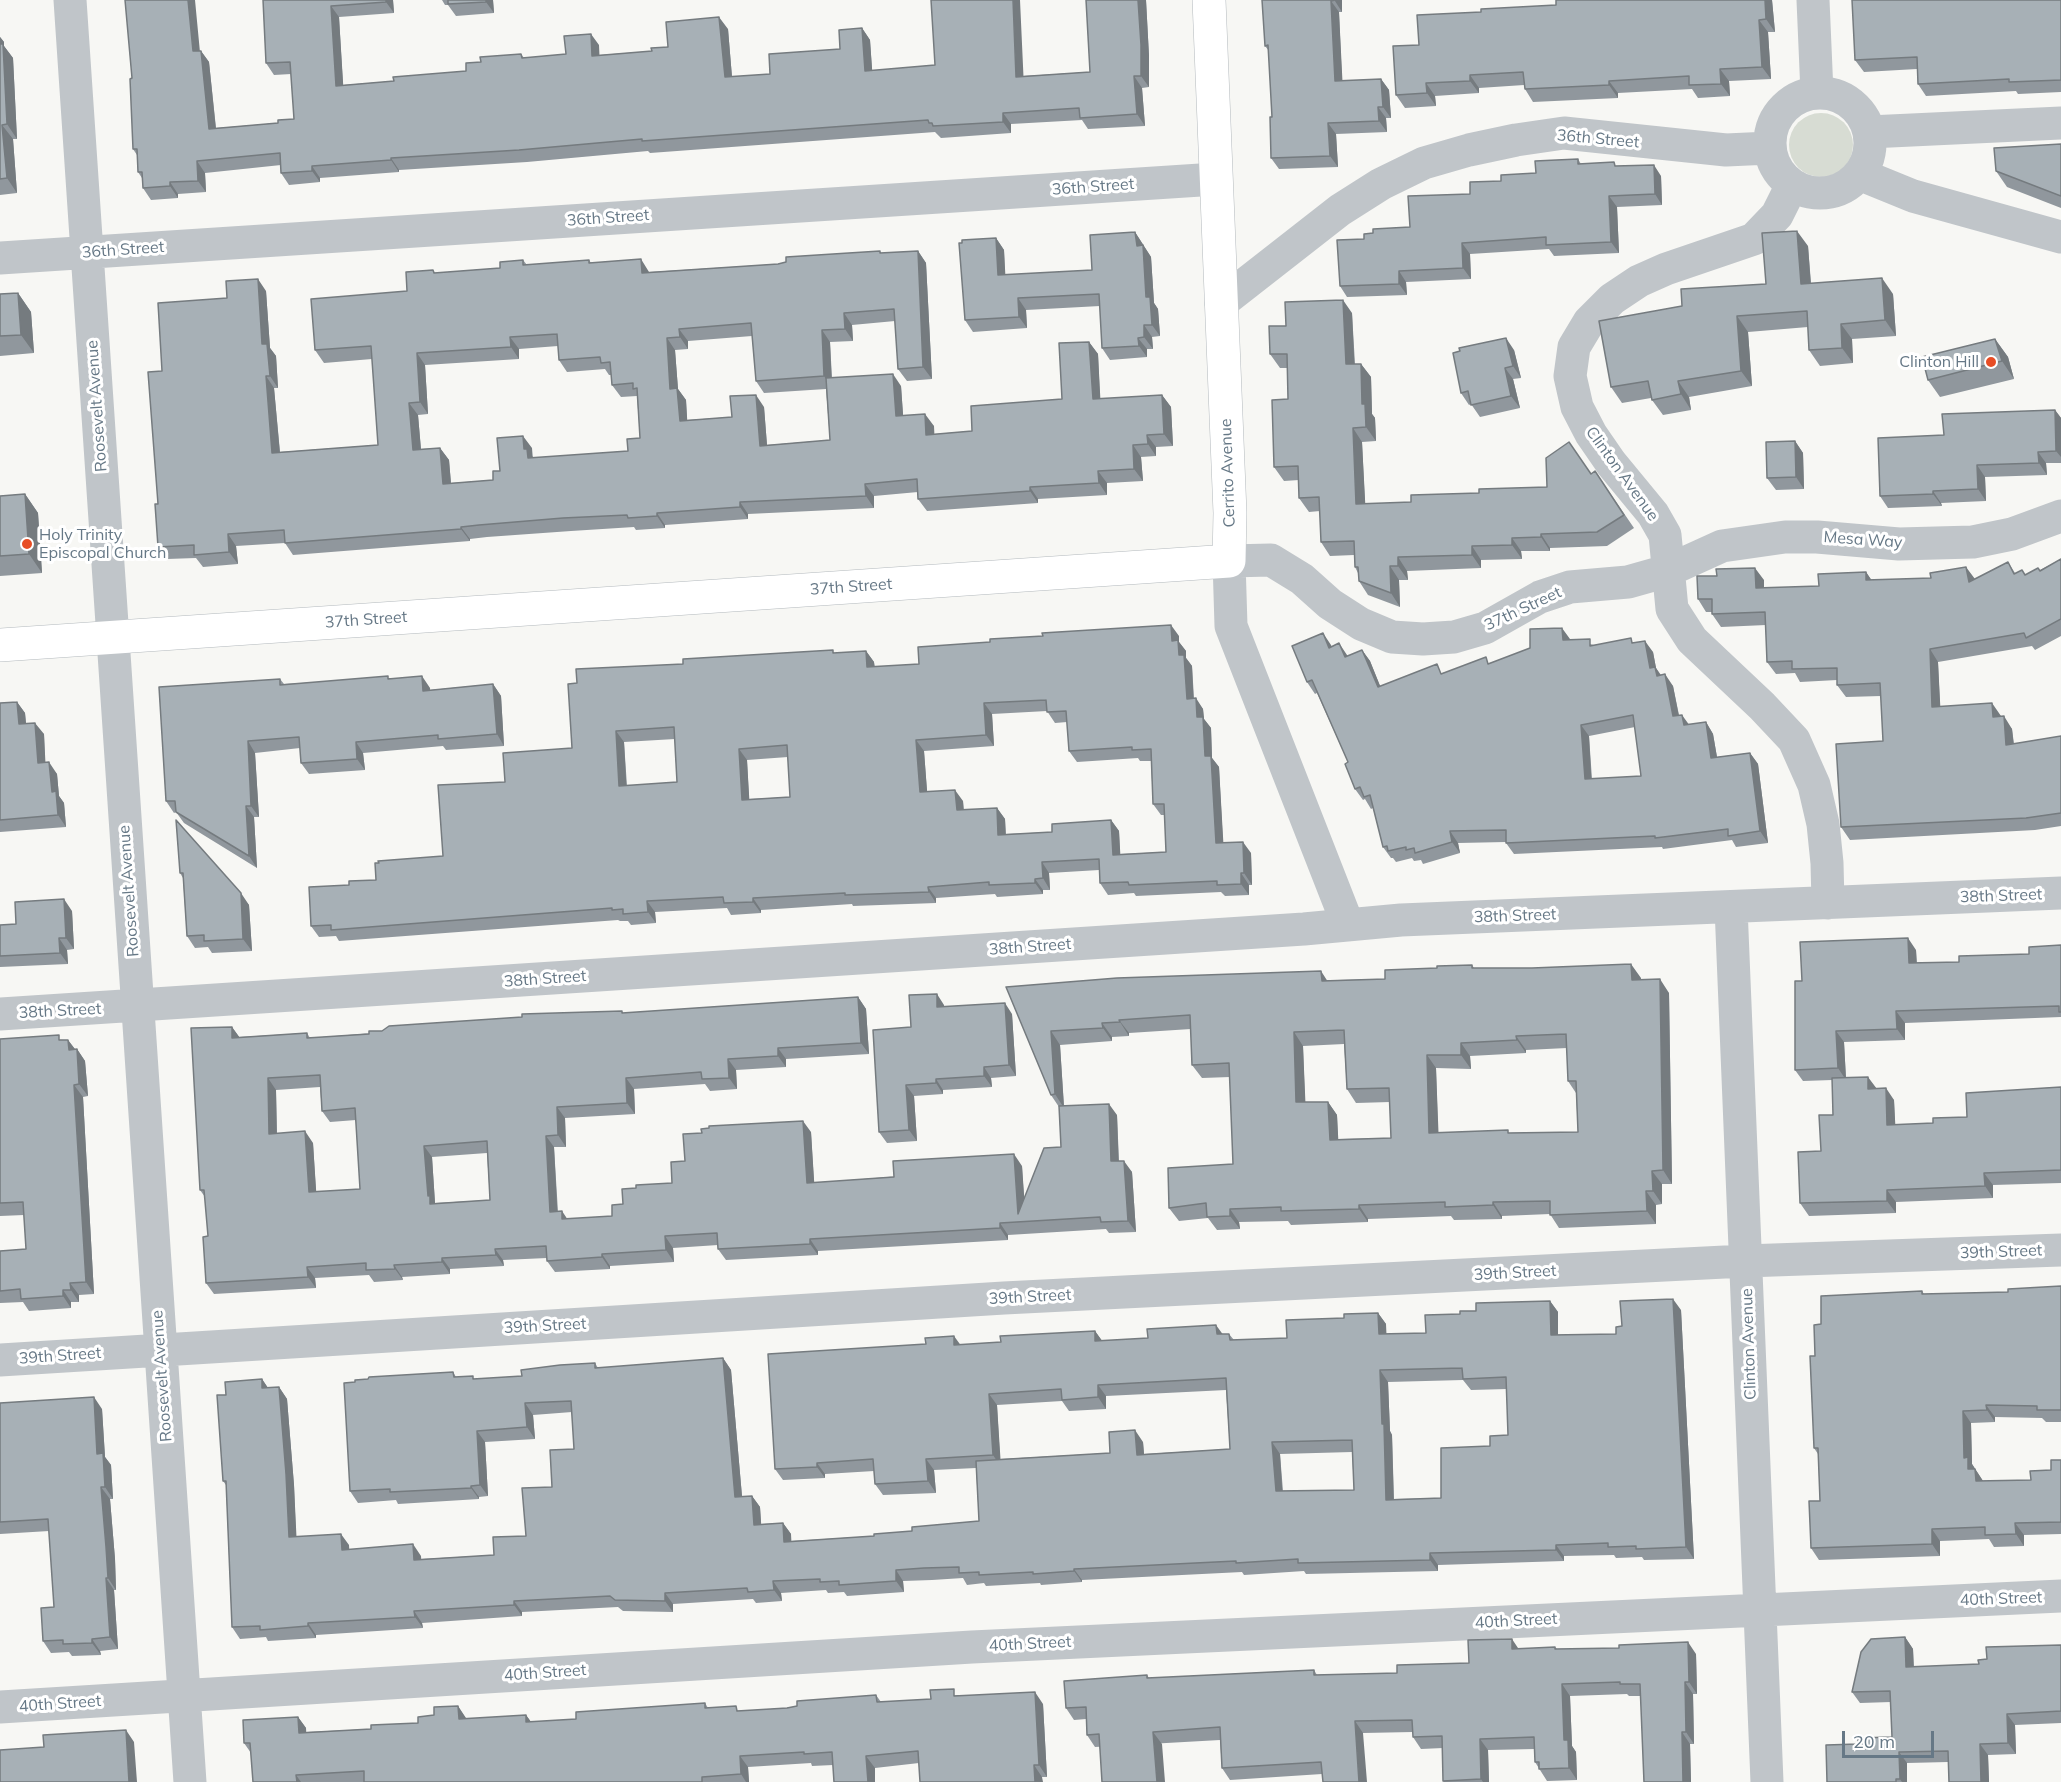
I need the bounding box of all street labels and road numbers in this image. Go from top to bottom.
street label: 36th Street [1556,126,1640,152]
street label: 36th Street [1051,175,1135,199]
street label: 36th Street [566,206,650,230]
street label: 36th Street [81,238,165,262]
street label: Roosevelt Avenue [83,339,111,473]
street label: Cerrito Avenue [1217,418,1239,528]
street label: Clinton Avenue [1581,423,1663,525]
street label: Mesa Way [1823,528,1903,552]
street label: 37th Street [809,575,893,599]
street label: 37th Street [1482,583,1564,635]
street label: 37th Street [324,608,408,632]
street label: Roosevelt Avenue [115,824,143,958]
street label: 38th Street [1959,885,2043,907]
street label: 38th Street [1473,905,1557,927]
street label: 38th Street [988,935,1072,959]
street label: 38th Street [503,967,587,991]
street label: 38th Street [18,999,102,1023]
street label: 39th Street [1959,1241,2043,1263]
street label: 39th Street [1473,1261,1557,1285]
street label: 39th Street [988,1285,1072,1309]
street label: Clinton Avenue [1737,1288,1761,1400]
street label: Roosevelt Avenue [148,1309,176,1443]
street label: 39th Street [503,1314,587,1338]
street label: 39th Street [18,1344,102,1368]
street label: 40th Street [1959,1588,2043,1610]
street label: 40th Street [1474,1609,1558,1633]
street label: 40th Street [988,1632,1072,1656]
street label: 40th Street [503,1661,587,1685]
street label: 40th Street [18,1692,102,1716]

